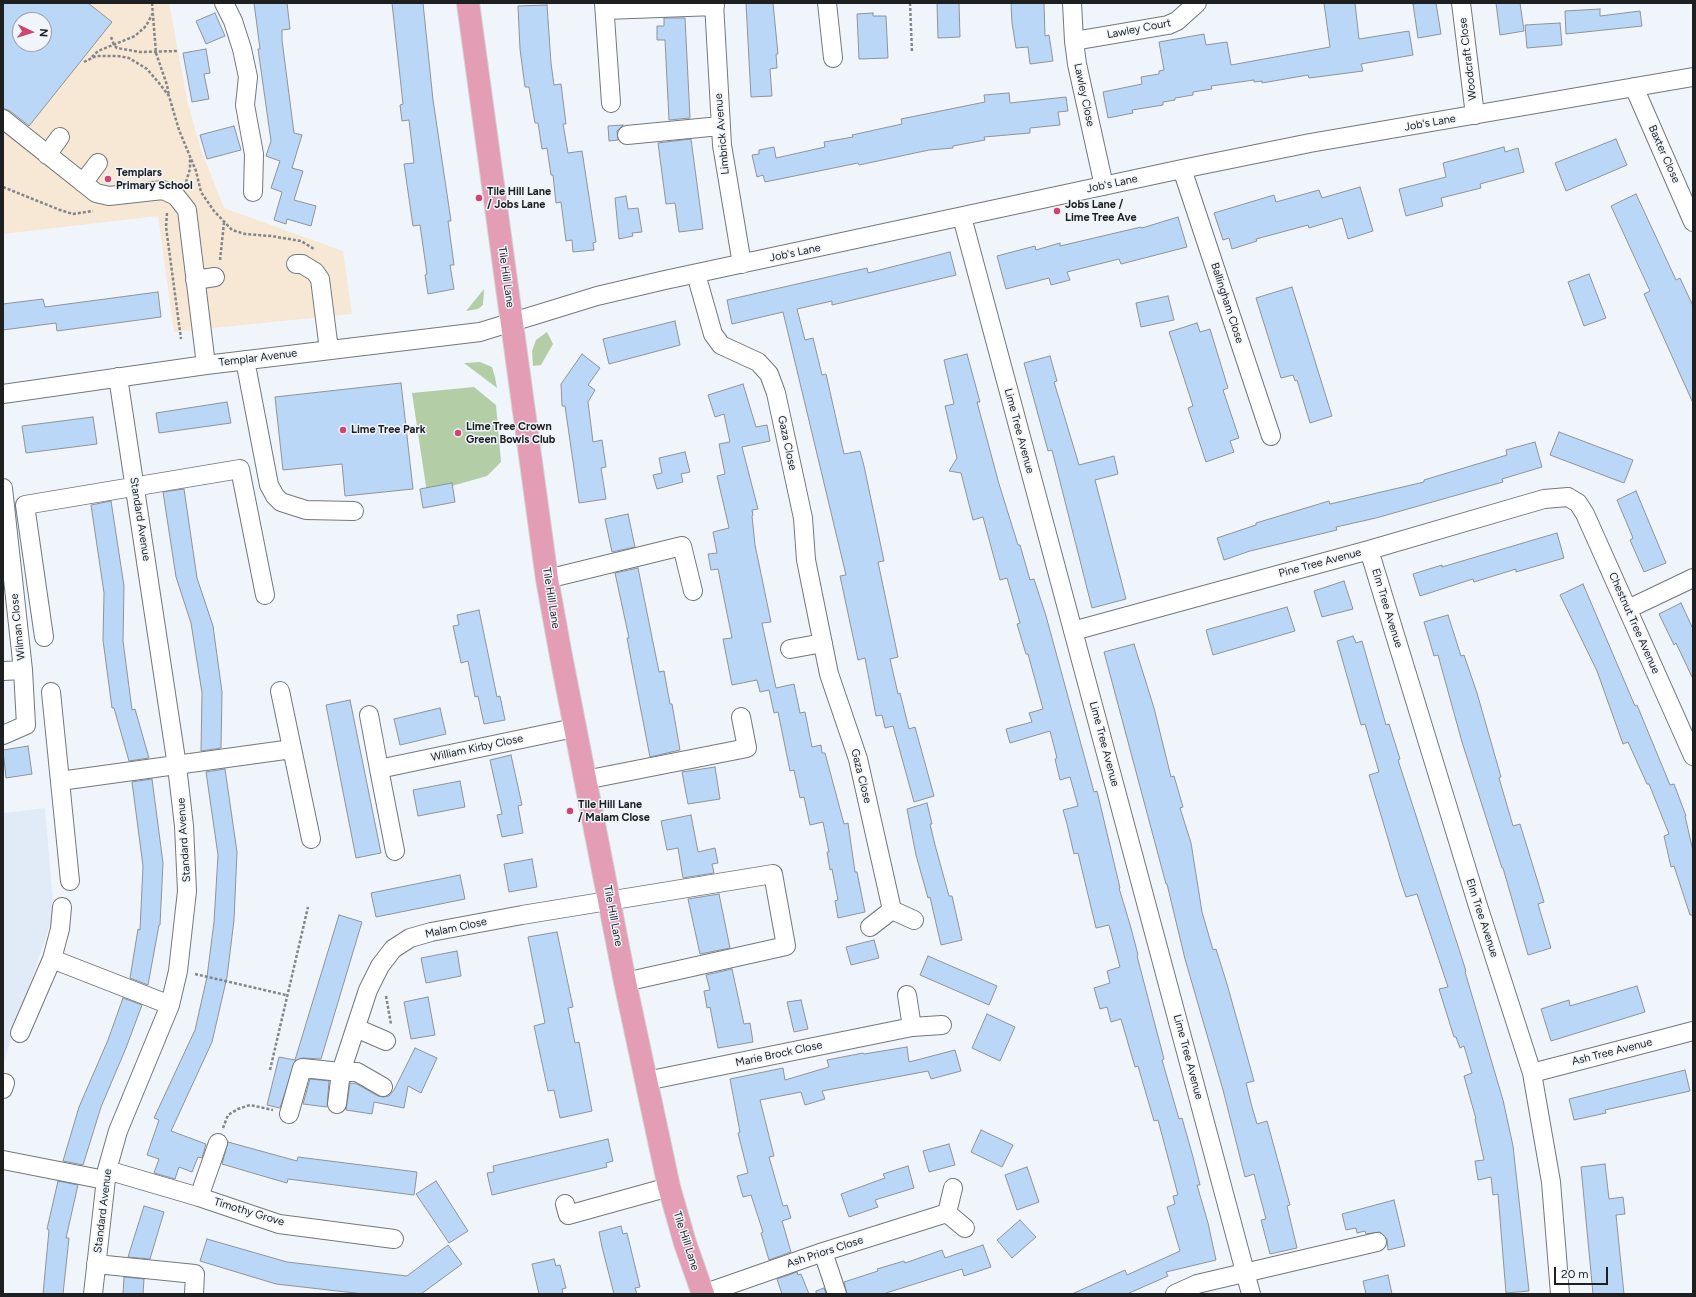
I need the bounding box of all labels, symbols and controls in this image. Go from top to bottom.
north arrow [12,12,52,52]
street label: Lawley Court [1106,16,1172,42]
street label: Woodcraft Close [1456,17,1480,101]
text: N [37,28,50,37]
street label: Lawley Close [1071,62,1097,128]
street label: Limbrick Avenue [712,93,732,175]
street label: Job's Lane [1403,112,1457,134]
street label: Baxter Close [1645,123,1683,185]
place label: Templars Primary School [116,166,193,192]
street label: Job's Lane [1085,172,1139,196]
marker: Templars Primary School [103,174,113,184]
place label: Tile Hill Lane / Jobs Lane [487,185,551,211]
marker: Tile Hill Lane / Jobs Lane [474,193,484,203]
place label: Jobs Lane / Lime Tree Ave [1065,198,1136,224]
marker: Jobs Lane / Lime Tree Ave [1052,206,1062,216]
street label: Job's Lane [768,241,822,265]
street label: Tile Hill Lane [495,246,517,308]
street label: Ballingham Close [1208,261,1246,345]
street label: Templar Avenue [218,347,298,369]
street label: Lime Tree Avenue [1001,387,1037,475]
street label: Gaza Close [775,414,799,472]
place label: Lime Tree Crown Green Bowls Club [466,420,555,446]
place label: Lime Tree Park [351,423,426,437]
marker: Lime Tree Park [338,425,348,435]
marker: Lime Tree Crown Green Bowls Club [453,428,463,438]
street label: Standard Avenue [127,476,153,562]
street label: Pine Tree Avenue [1277,546,1363,580]
street label: Tile Hill Lane [540,567,562,629]
street label: Elm Tree Avenue [1369,567,1405,649]
street label: Chestnut Tree Avenue [1606,570,1662,676]
street label: Wilman Close [8,593,28,661]
street label: Lime Tree Avenue [1086,700,1122,788]
street label: William Kirby Close [430,732,524,764]
street label: Gaza Close [848,747,874,805]
street label: Standard Avenue [174,797,194,883]
place label: Tile Hill Lane / Malam Close [578,798,650,824]
marker: Tile Hill Lane / Malam Close [565,806,575,816]
street label: Elm Tree Avenue [1463,877,1501,959]
street label: Tile Hill Lane [601,885,625,947]
street label: Malam Close [424,915,488,941]
street label: Lime Tree Avenue [1170,1013,1206,1101]
street label: Ash Tree Avenue [1570,1036,1654,1068]
street label: Marie Brock Close [734,1038,824,1070]
street label: Standard Avenue [91,1168,115,1254]
street label: Timothy Grove [212,1195,286,1229]
street label: Tile Hill Lane [670,1210,702,1272]
street label: Ash Priors Close [785,1233,865,1271]
scale bar [1556,1259,1610,1285]
text: 20 m [1561,1267,1589,1281]

